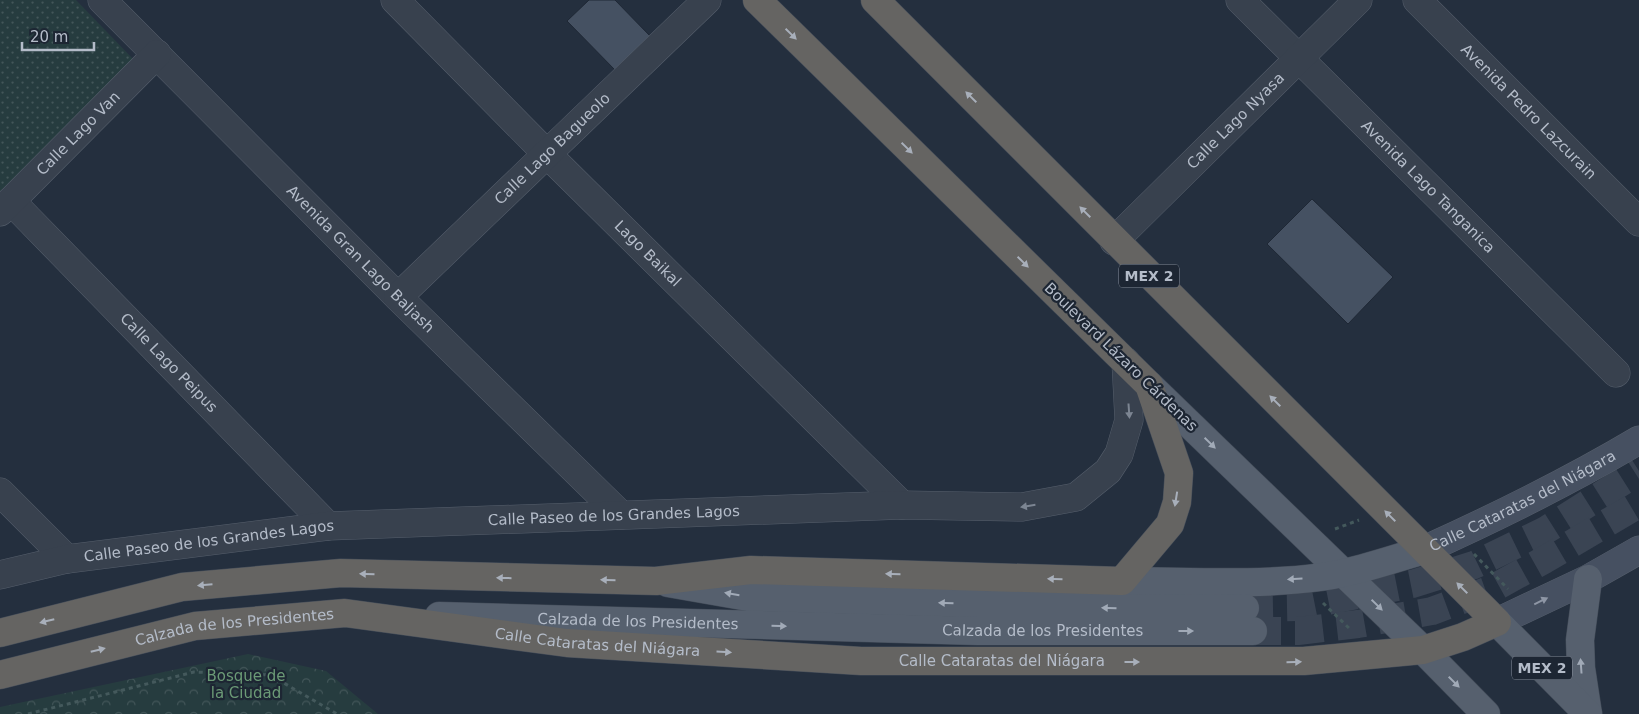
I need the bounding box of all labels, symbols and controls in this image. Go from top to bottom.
scale bar [22,20,95,52]
text: 20 m [30,28,68,46]
one-way arrow [785,28,797,40]
street label: Avenida Pedro Lazcurain [1457,40,1600,183]
street label: Calle Lago Nyasa [1183,69,1288,173]
street label: Calle Lago Van [33,88,124,179]
street label: Calle Lago Bagueolo [491,89,614,208]
one-way arrow [965,91,977,103]
street label: Avenida Lago Tanganica [1358,116,1499,257]
one-way arrow [901,142,913,154]
street label: Avenida Gran Lago Baljash [283,182,438,337]
one-way arrow [1080,207,1092,219]
street label: Lago Baikal [611,217,685,290]
one-way arrow [1017,256,1029,268]
road number: MEX 2 [1119,264,1179,288]
street label: Boulevard Lázaro Cárdenas [1041,279,1201,435]
street label: Calle Lago Peipus [116,309,221,416]
one-way arrow [1269,395,1281,407]
one-way arrow [1125,403,1133,419]
one-way arrow [1203,437,1215,449]
street label: Calle Cataratas del Niágara [1426,446,1619,555]
one-way arrow [1172,491,1180,507]
street label: Calle Paseo de los Grandes Lagos [488,502,740,529]
one-way arrow [1019,502,1035,510]
one-way arrow [1384,510,1396,522]
street label: Calle Paseo de los Grandes Lagos [83,517,335,566]
one-way arrow [358,570,374,578]
one-way arrow [885,570,901,578]
one-way arrow [495,573,511,581]
one-way arrow [1047,575,1063,583]
one-way arrow [599,576,615,584]
one-way arrow [1287,576,1303,584]
one-way arrow [196,581,212,589]
one-way arrow [1456,582,1468,594]
one-way arrow [723,589,739,597]
one-way arrow [1534,597,1548,605]
one-way arrow [938,598,954,606]
one-way arrow [1370,599,1382,611]
one-way arrow [1100,603,1116,611]
street label: Calzada de los Presidentes [133,605,335,650]
street label: Calzada de los Presidentes [537,610,739,633]
one-way arrow [39,618,54,626]
street label: Calzada de los Presidentes [942,621,1144,640]
one-way arrow [771,622,787,630]
street label: Calle Cataratas del Niágara [494,624,701,660]
one-way arrow [1179,627,1195,635]
one-way arrow [91,646,106,654]
one-way arrow [717,649,733,657]
street label: Calle Cataratas del Niágara [899,652,1105,670]
road number: MEX 2 [1512,656,1572,680]
one-way arrow [1286,657,1302,665]
one-way arrow [1124,658,1140,666]
one-way arrow [1577,658,1585,674]
park label: Bosque de la Ciudad [206,667,286,702]
one-way arrow [1448,676,1460,688]

